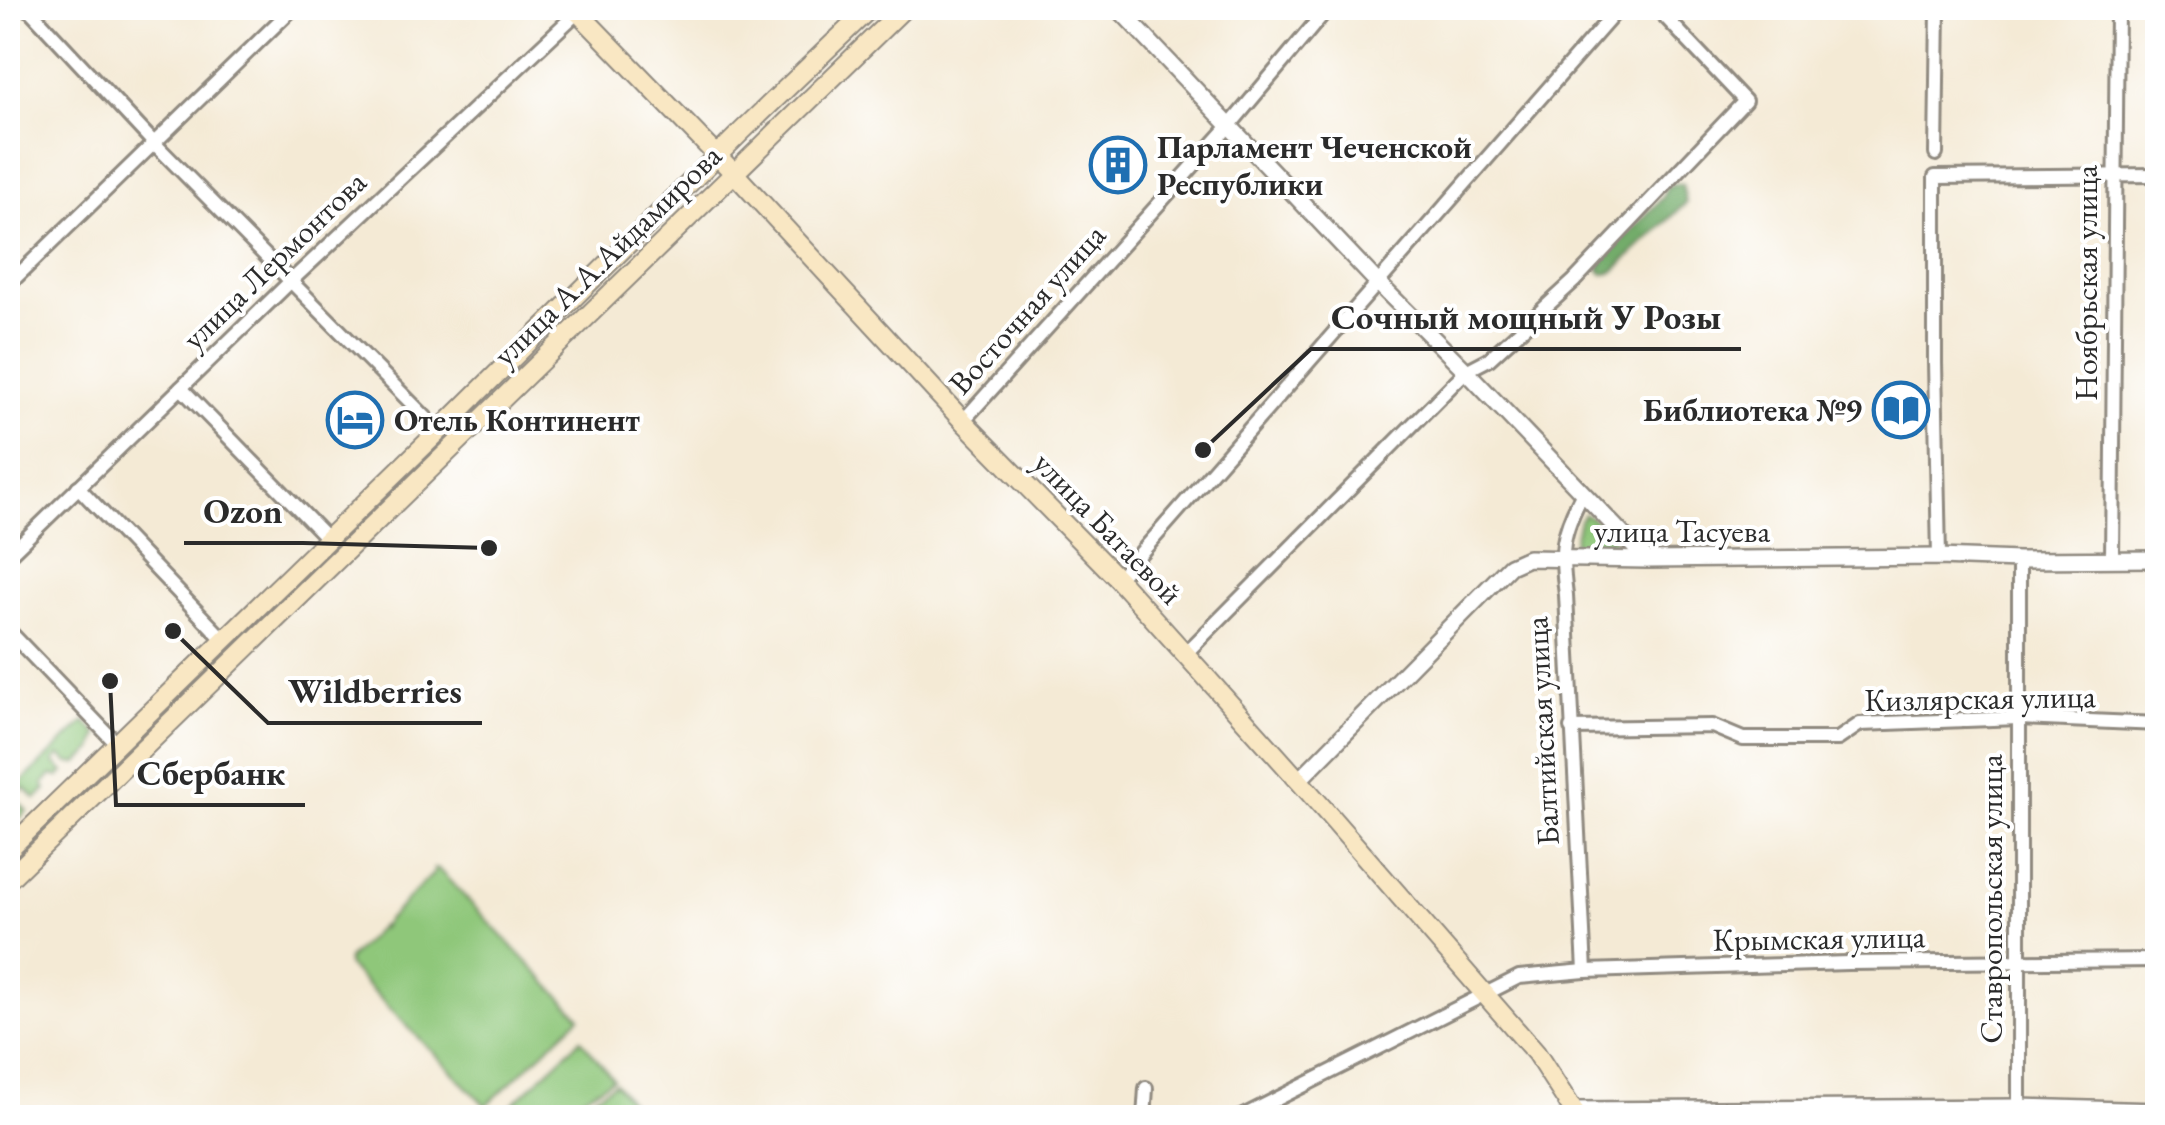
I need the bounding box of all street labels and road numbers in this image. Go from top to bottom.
street label: улица А.А.Айдамирова [484,135,730,375]
street label: улица Лермонтова [173,161,375,359]
street label: Ноябрьская улица [2065,165,2107,401]
street label: Восточная улица [939,215,1115,403]
street label: улица Батаевой [1024,442,1192,614]
street label: улица Тасуева [1594,510,1770,552]
street label: Балтийская улица [1515,615,1569,847]
street label: Кизлярская улица [1864,675,2096,721]
street label: Ставропольская улица [1970,754,2012,1044]
street label: Крымская улица [1712,915,1926,961]

